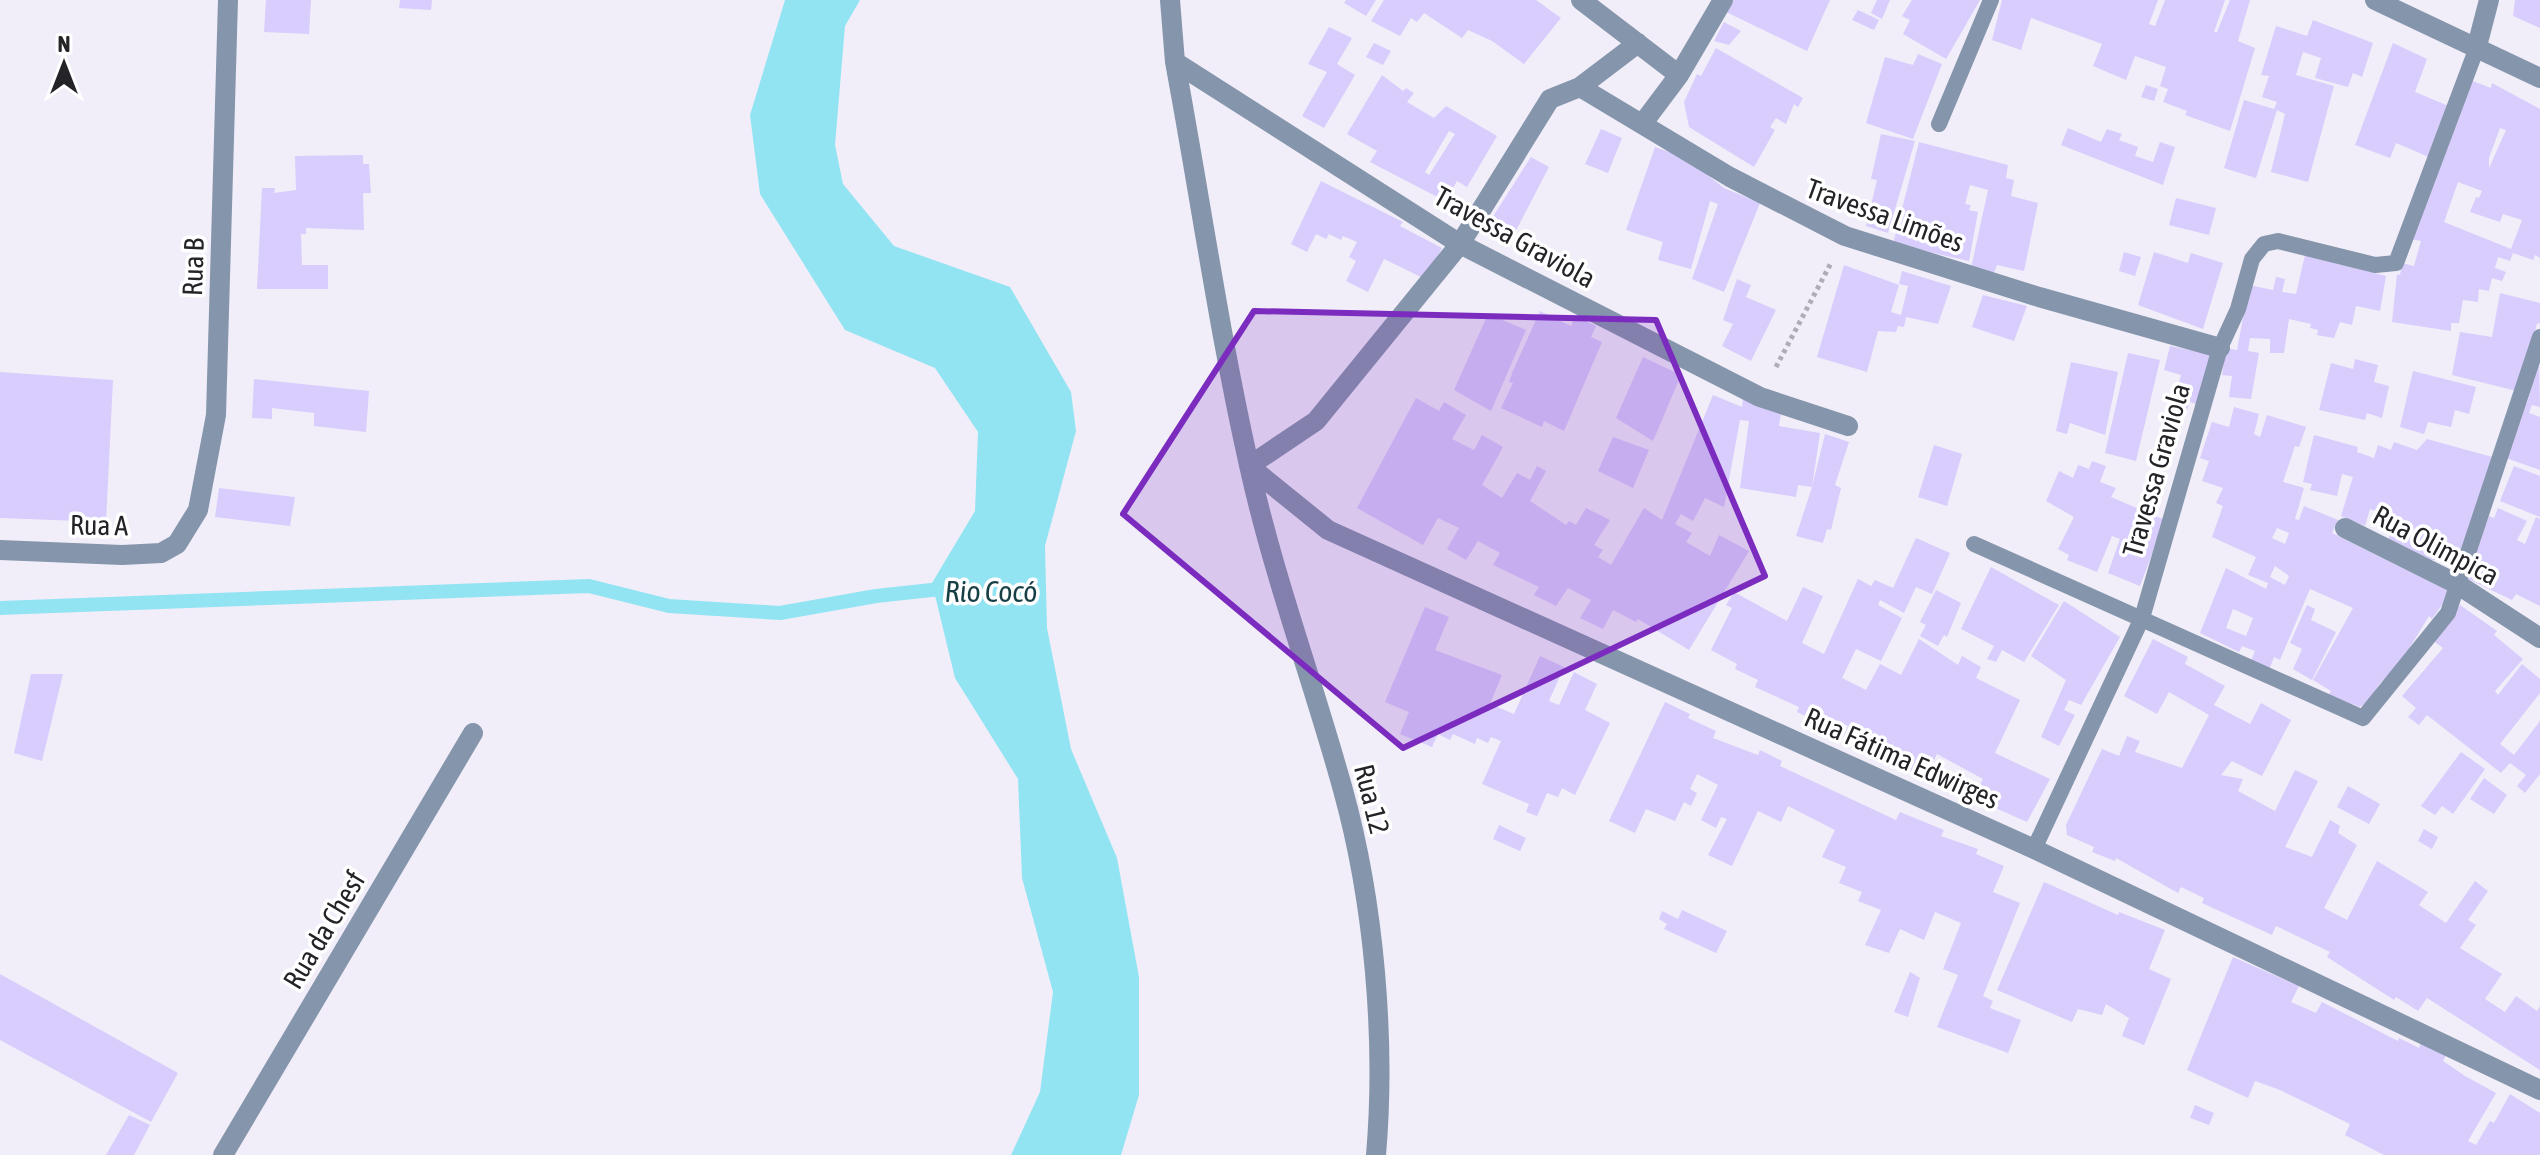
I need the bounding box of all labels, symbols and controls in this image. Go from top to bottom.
north arrow [24,24,104,104]
text: N [58,31,70,57]
street label: Travessa Limões [1802,172,1968,258]
street label: Travessa Graviola [1429,180,1601,294]
street label: Rua B [176,238,210,296]
street label: Travessa Graviola [2116,380,2196,560]
street label: Rua Olimpica [2368,499,2504,591]
street label: Rua A [70,508,129,542]
water label: Rio Cocó [945,574,1037,608]
street label: Rua Fátima Edwirges [1800,701,2004,815]
street label: Rua 12 [1348,761,1396,837]
street label: Rua da Chesf [277,865,372,994]

